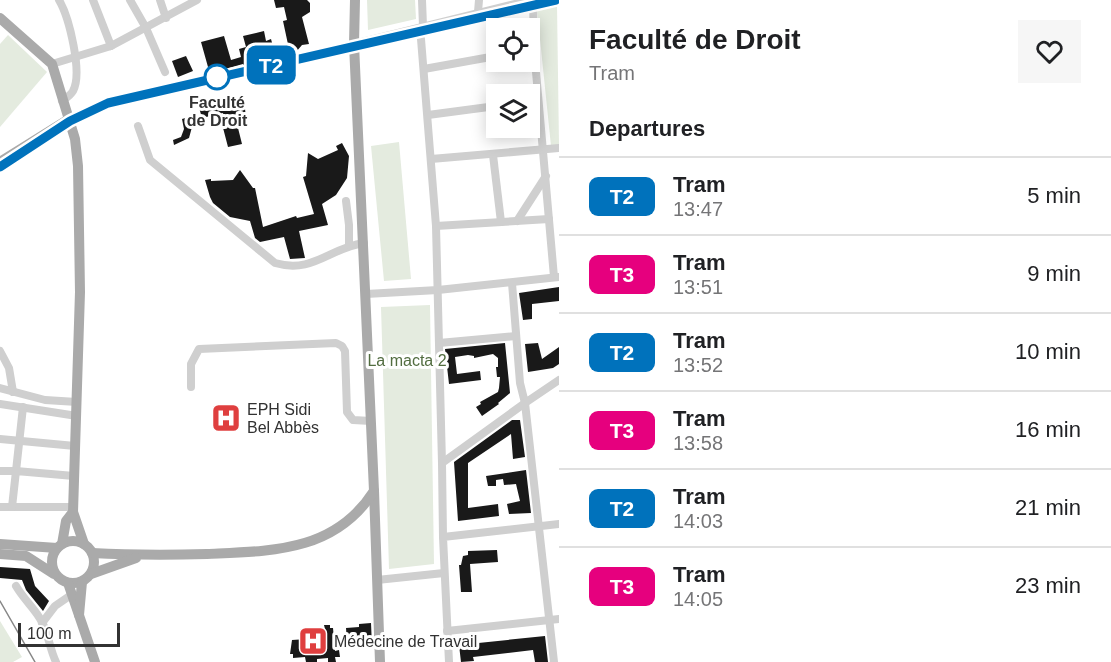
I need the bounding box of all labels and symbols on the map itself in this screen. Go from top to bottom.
line badge: T2 [244,46,298,84]
marker: Faculté de Droit [204,64,230,90]
place label: Faculté de Droit [187,94,248,129]
park label: La macta 2 [367,352,447,369]
place label: EPH Sidi Bel Abbès [247,401,319,436]
hospital icon: EPH Sidi Bel Abbès [210,402,242,434]
scale bar [18,620,120,648]
hospital icon: Médecine de Travail [297,625,329,657]
place label: Médecine de Travail [334,633,477,650]

